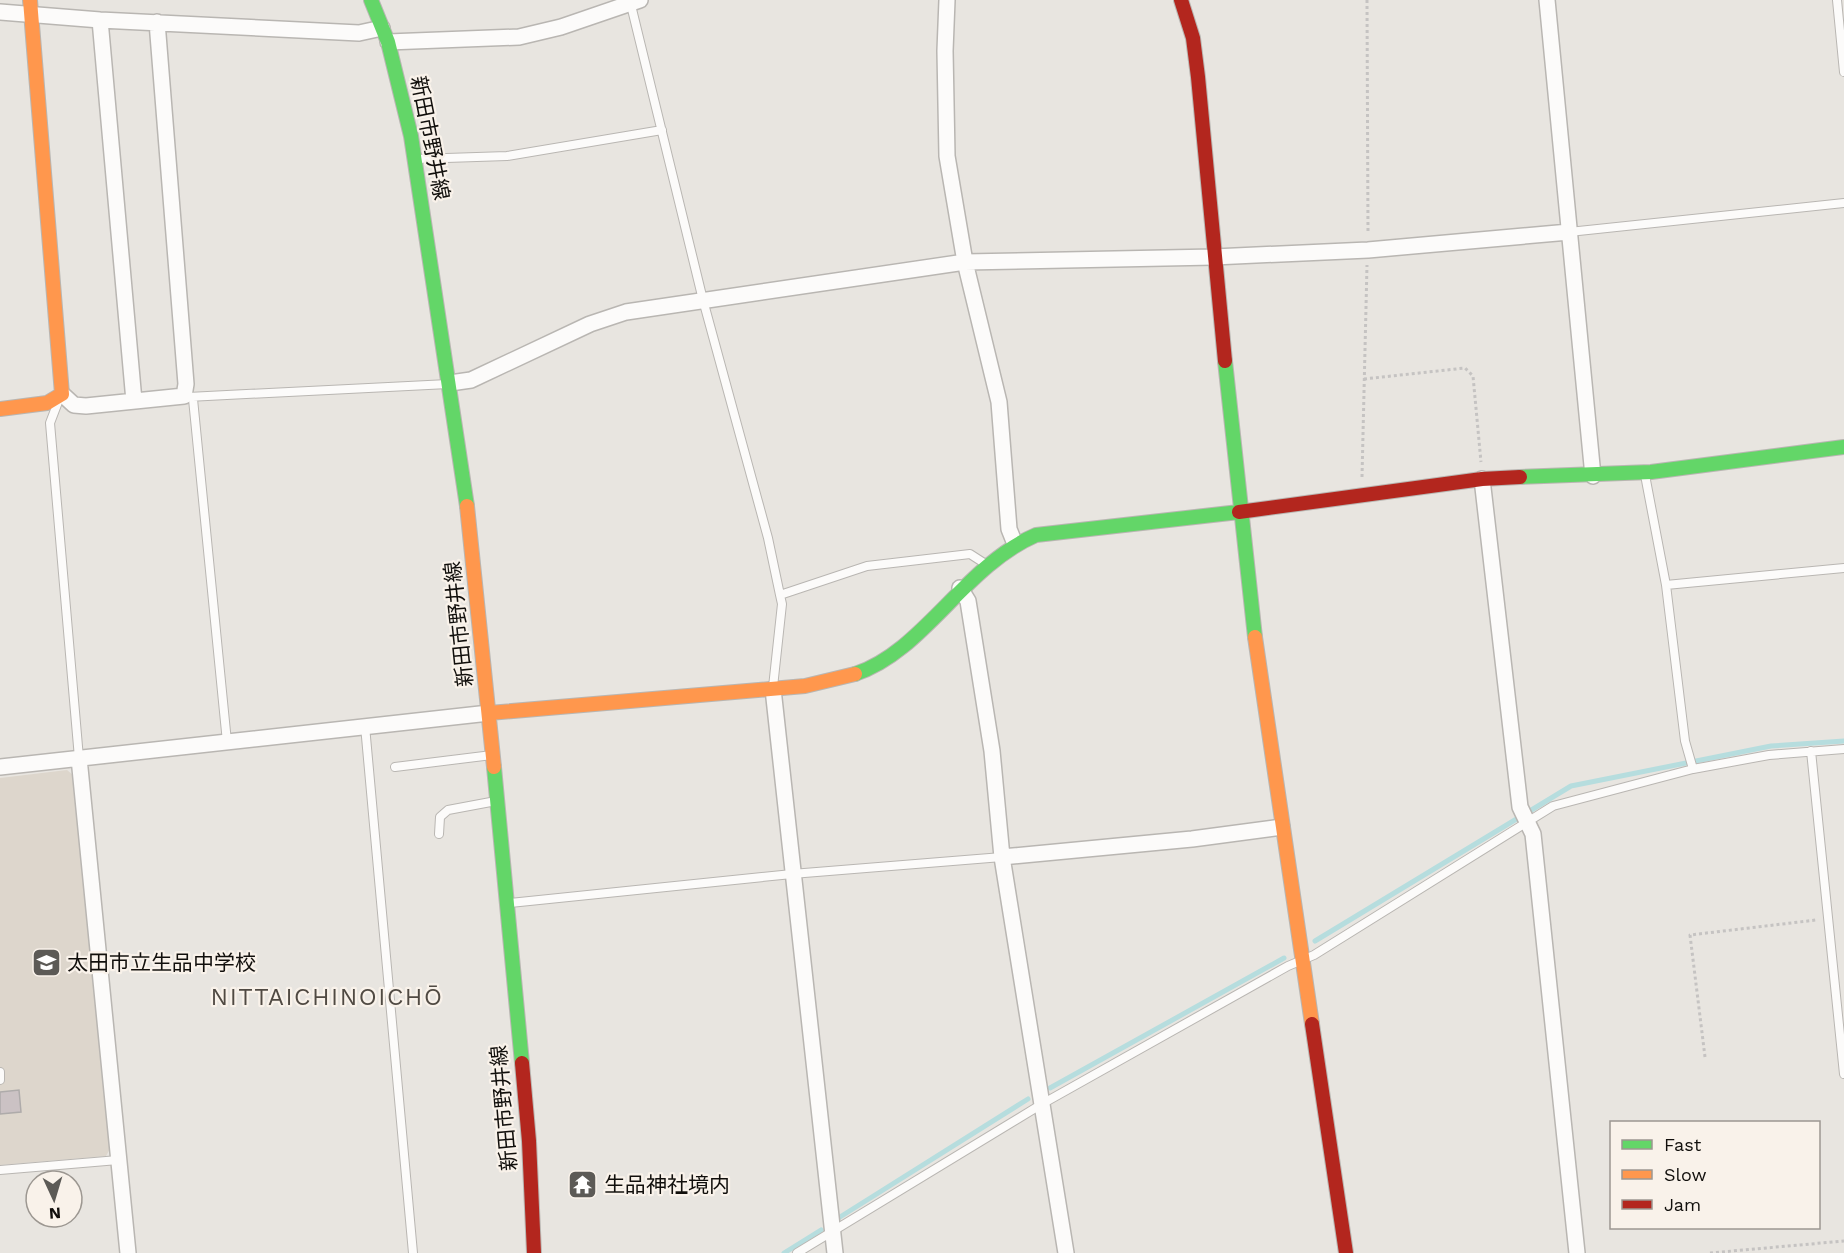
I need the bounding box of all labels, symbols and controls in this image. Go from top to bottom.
street label: 新田市野井線 [406,74,455,202]
street label: 新田市野井線 [439,560,478,688]
school or university icon: 太田市立生品中学校 [30,947,62,979]
place label: 太田市立生品中学校 [67,950,256,975]
district label: NITTAICHINOICHŌ [211,983,443,1011]
street label: 新田市野井線 [486,1044,521,1172]
legend [1610,1121,1820,1229]
text: Fast [1664,1134,1702,1155]
text: Slow [1664,1164,1707,1185]
north arrow [24,1169,84,1229]
temple icon: 生品神社境内 [567,1169,599,1201]
place label: 生品神社境内 [604,1172,730,1197]
text: Jam [1664,1194,1701,1215]
text: N [48,1204,62,1223]

